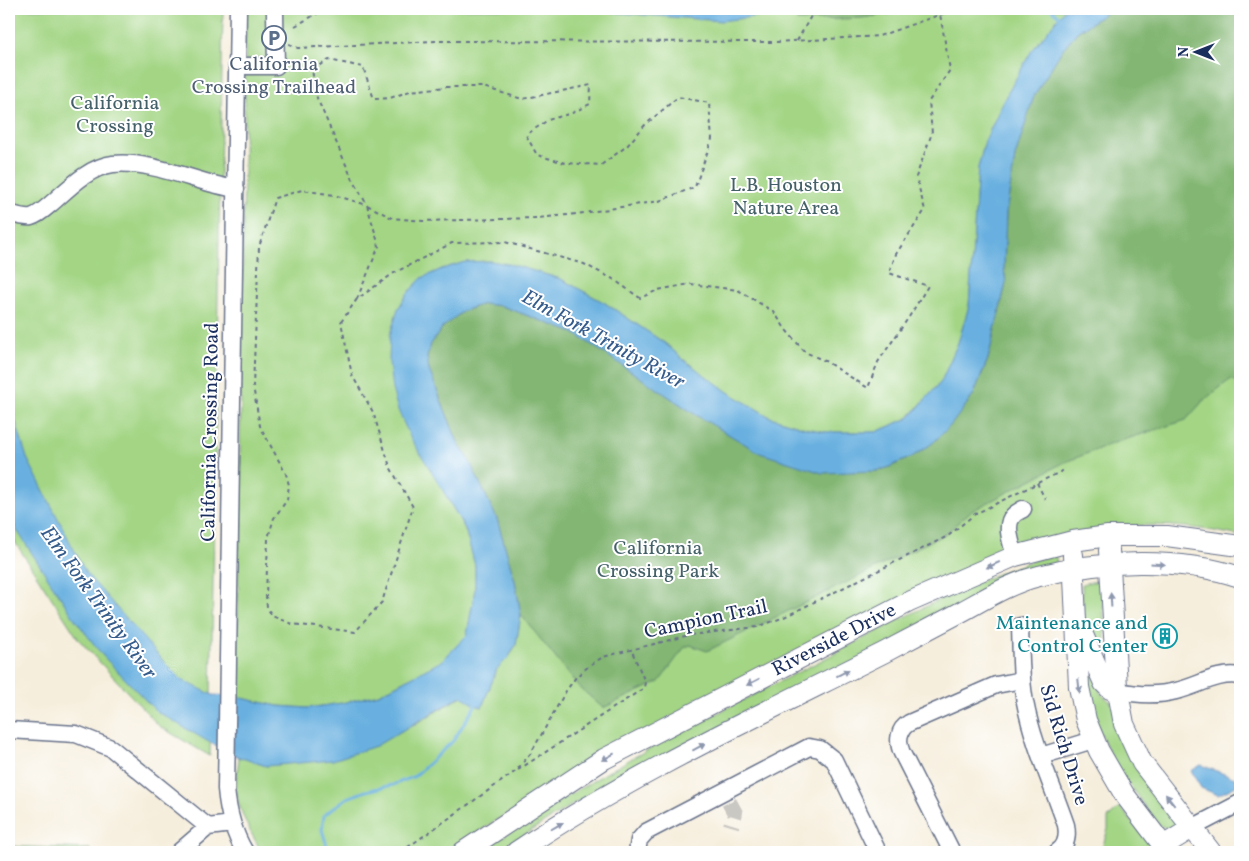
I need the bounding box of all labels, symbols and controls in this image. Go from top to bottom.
parking icon: California Crossing Trailhead [261,25,287,51]
north arrow [1172,28,1222,78]
text: N [1175,47,1194,57]
place label: California Crossing Trailhead [192,51,356,102]
park label: California Crossing [71,90,159,141]
park label: L.B. Houston Nature Area [730,172,842,223]
water label: Elm Fork Trinity River [516,283,690,397]
street label: California Crossing Road [195,322,227,542]
water label: Elm Fork Trinity River [33,521,163,685]
park label: California Crossing Park [597,535,719,586]
one-way arrow [1150,561,1166,569]
one-way arrow [986,562,1000,570]
one-way arrow [1107,591,1115,607]
street label: Campion Trail [642,593,770,647]
street label: Riverside Drive [767,597,901,684]
place label: Maintenance and Control Center [996,610,1148,661]
building icon: Maintenance and Control Center [1152,623,1178,649]
one-way arrow [836,669,850,677]
one-way arrow [745,678,760,686]
one-way arrow [1075,678,1083,694]
street label: Sid Rich Drive [1031,681,1095,809]
one-way arrow [691,743,706,751]
one-way arrow [601,753,615,761]
one-way arrow [1165,794,1176,807]
one-way arrow [550,821,563,830]

